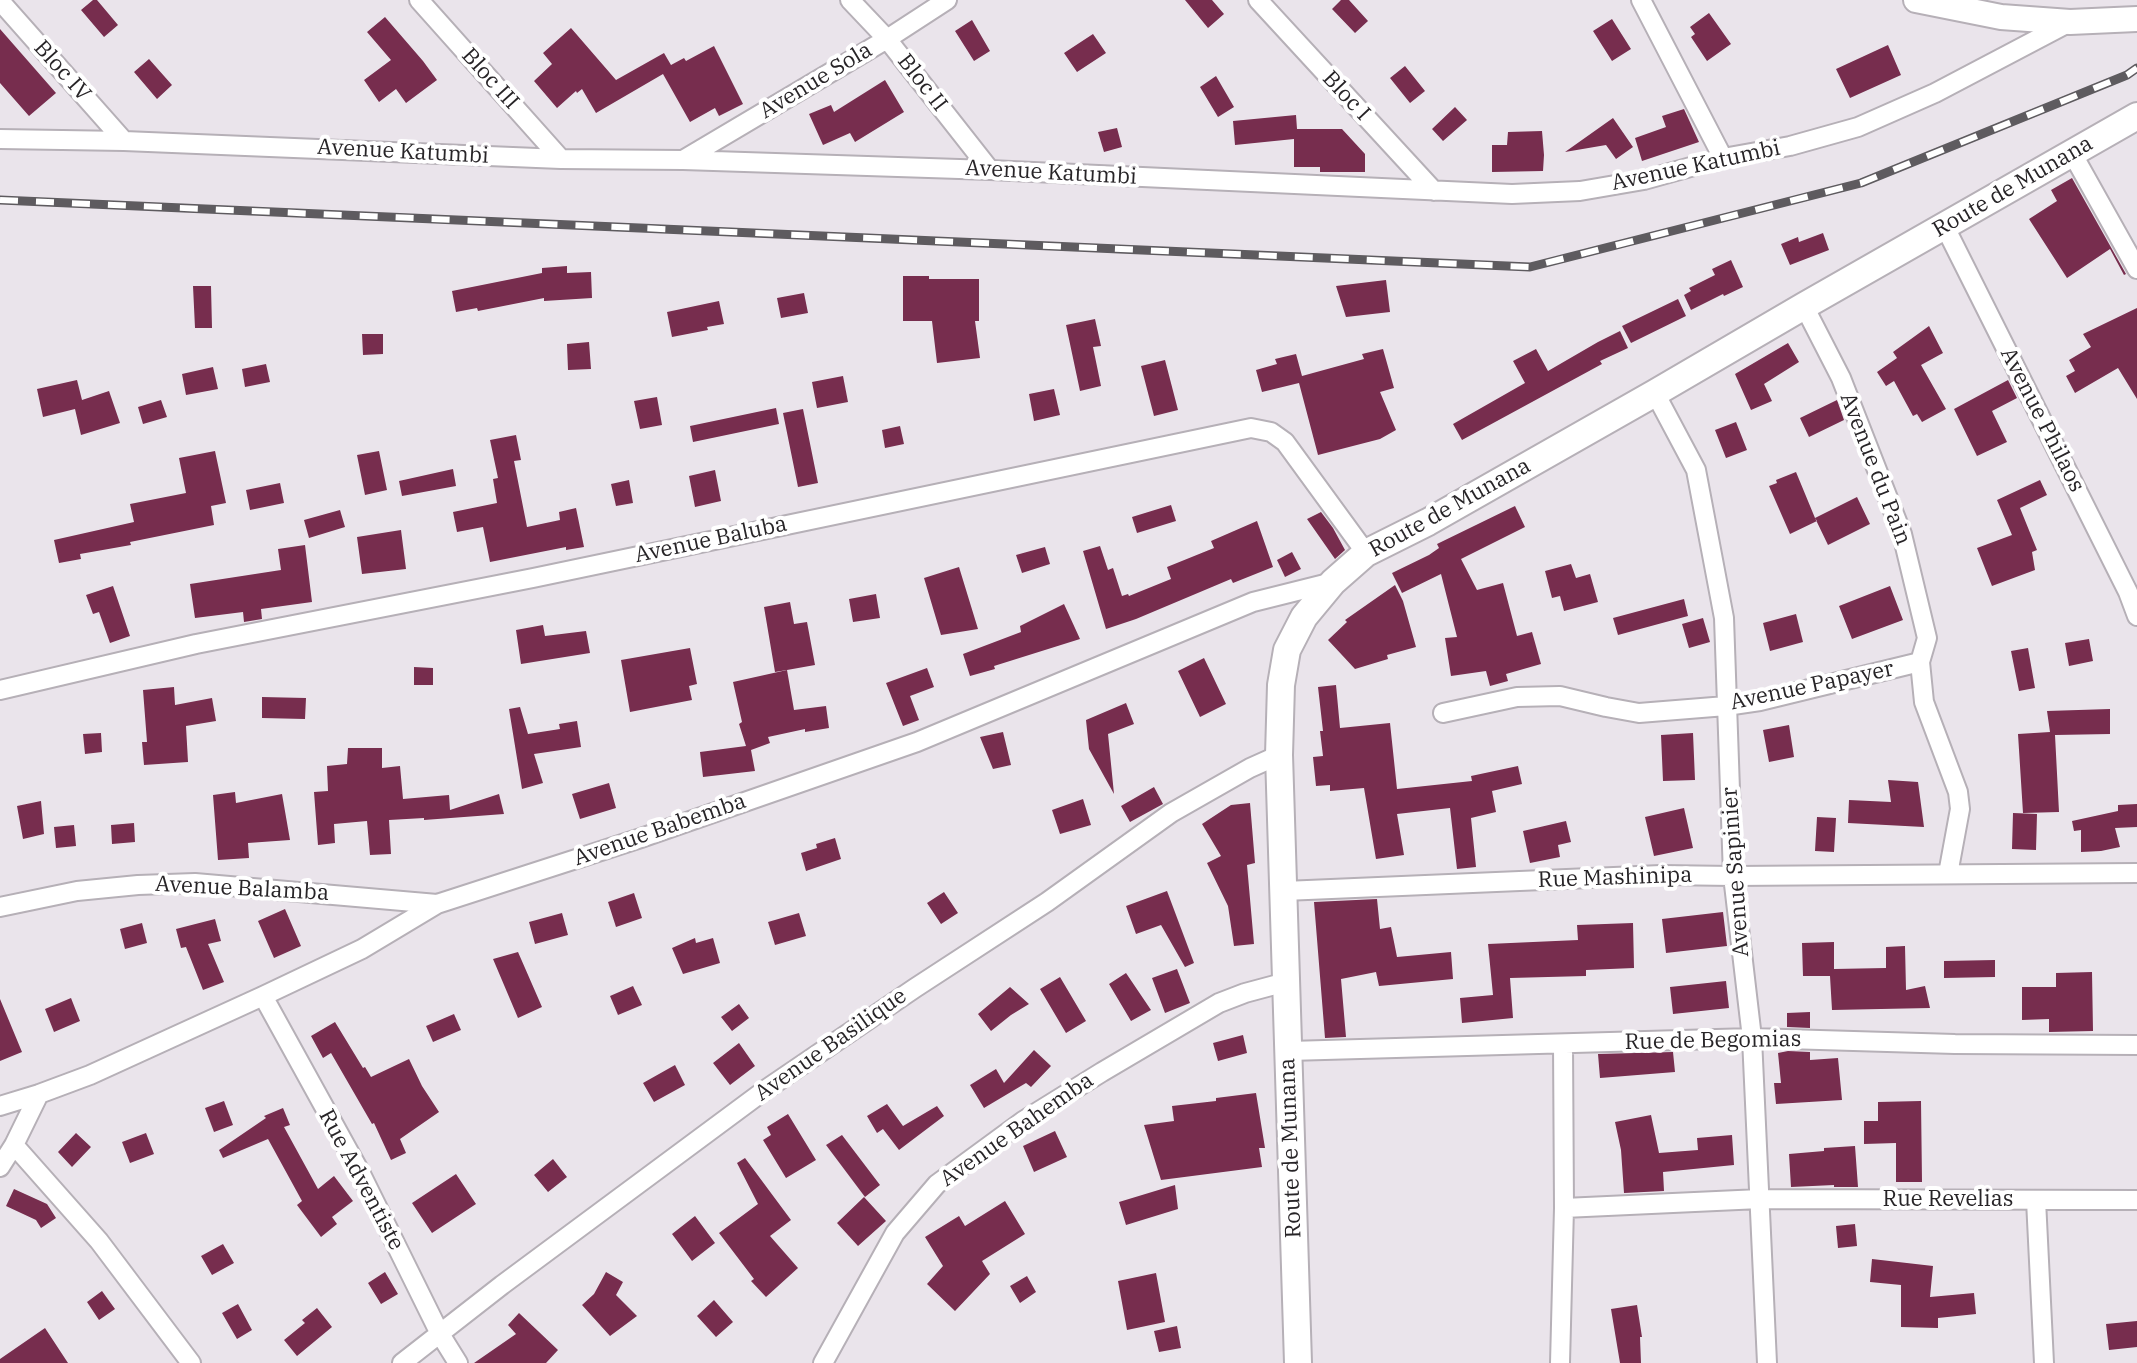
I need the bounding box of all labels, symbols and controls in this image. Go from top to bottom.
street label: Bloc IV [28,35,96,107]
street label: Avenue Sola [755,37,877,125]
street label: Bloc III [456,43,524,115]
street label: Bloc II [891,49,953,117]
street label: Bloc I [1317,66,1375,126]
street label: Route de Munana [1928,130,2098,244]
street label: Avenue Katumbi [316,134,490,170]
street label: Avenue Katumbi [1609,135,1783,197]
street label: Avenue Katumbi [964,155,1138,191]
street label: Avenue Philaos [1994,343,2090,497]
street label: Avenue du Pain [1834,389,1916,549]
street label: Route de Munana [1365,453,1535,563]
street label: Avenue Baluba [633,511,789,569]
street label: Avenue Papayer [1728,656,1896,716]
street label: Avenue Sapinier [1717,786,1755,958]
street label: Avenue Babemba [570,788,750,872]
street label: Rue Mashinipa [1537,862,1693,894]
street label: Avenue Balamba [154,871,330,907]
street label: Avenue Basilique [750,983,912,1107]
street label: Rue de Begomias [1624,1026,1802,1056]
street label: Route de Munana [1275,1057,1307,1239]
street label: Avenue Bahemba [935,1067,1099,1193]
street label: Rue Adventiste [313,1105,409,1255]
street label: Rue Revelias [1882,1187,2014,1213]

